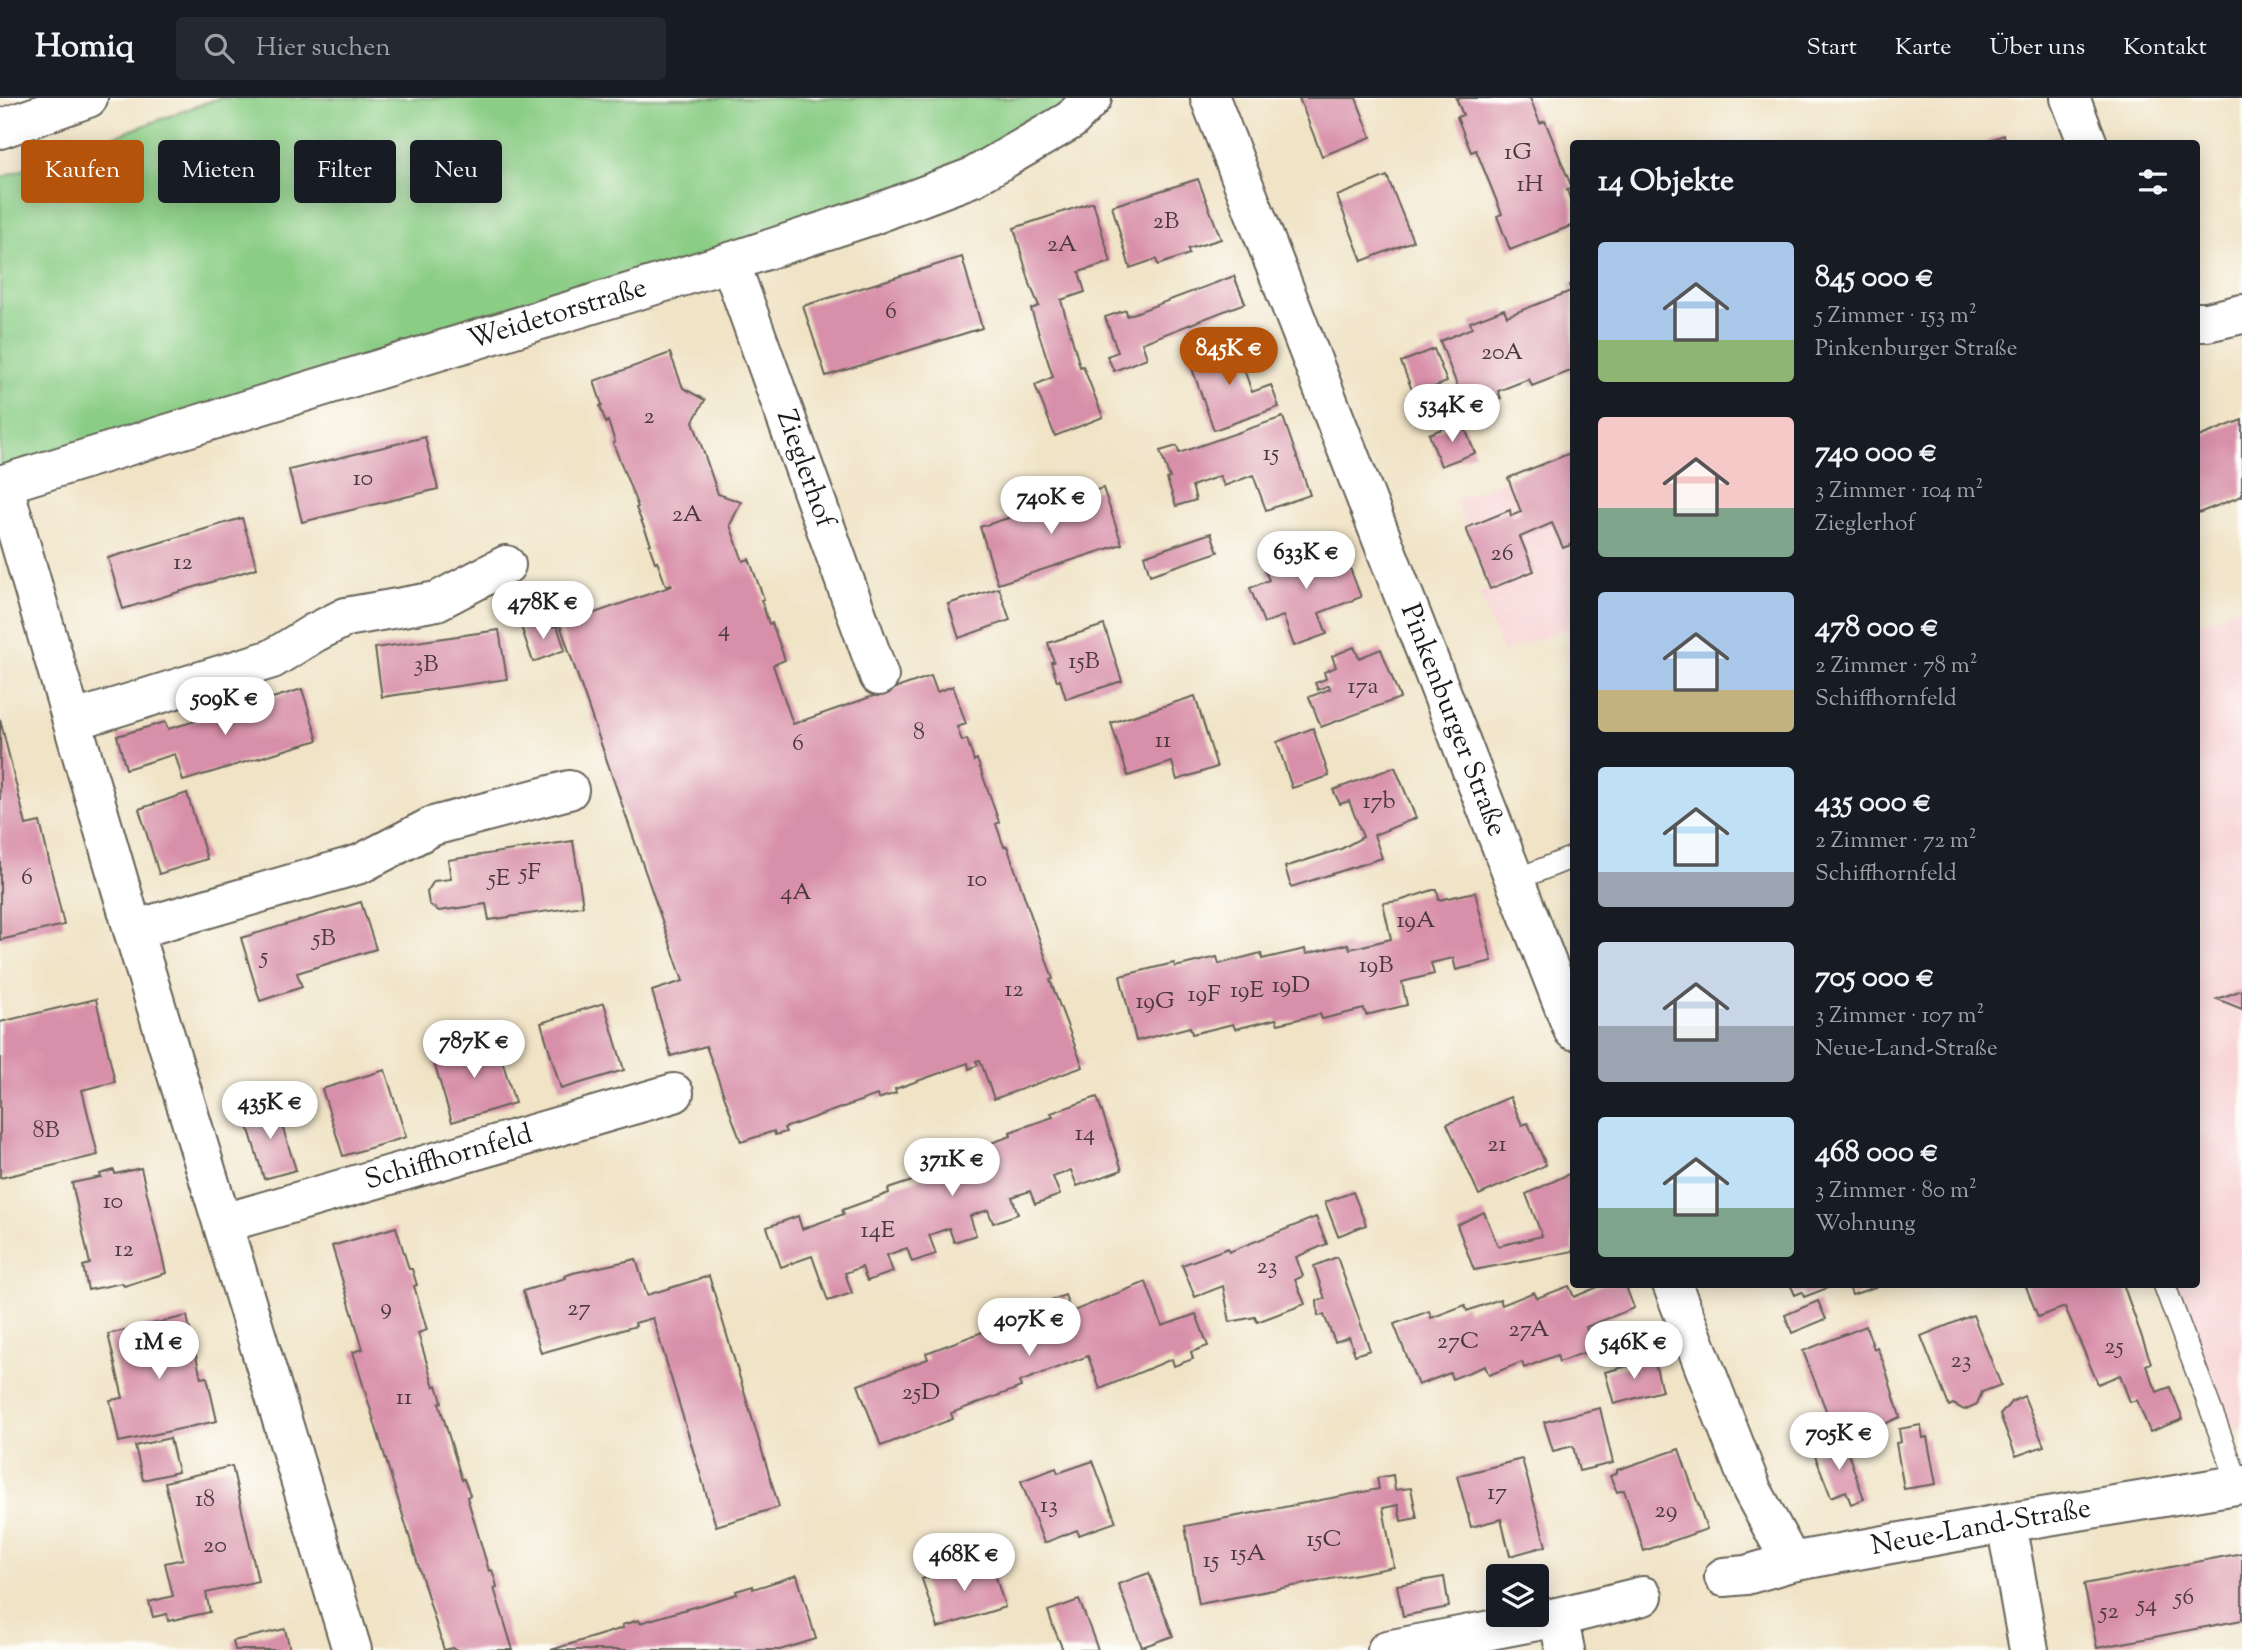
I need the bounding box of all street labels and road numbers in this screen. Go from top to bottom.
street label: Weidetorstraße [463,269,652,361]
street label: Zieglerhof [765,405,845,535]
street label: Pinkenburger Straße [1389,598,1516,843]
street label: Schiffhornfeld [360,1115,537,1201]
street label: Neue-Land-Straße [1868,1489,2094,1567]

